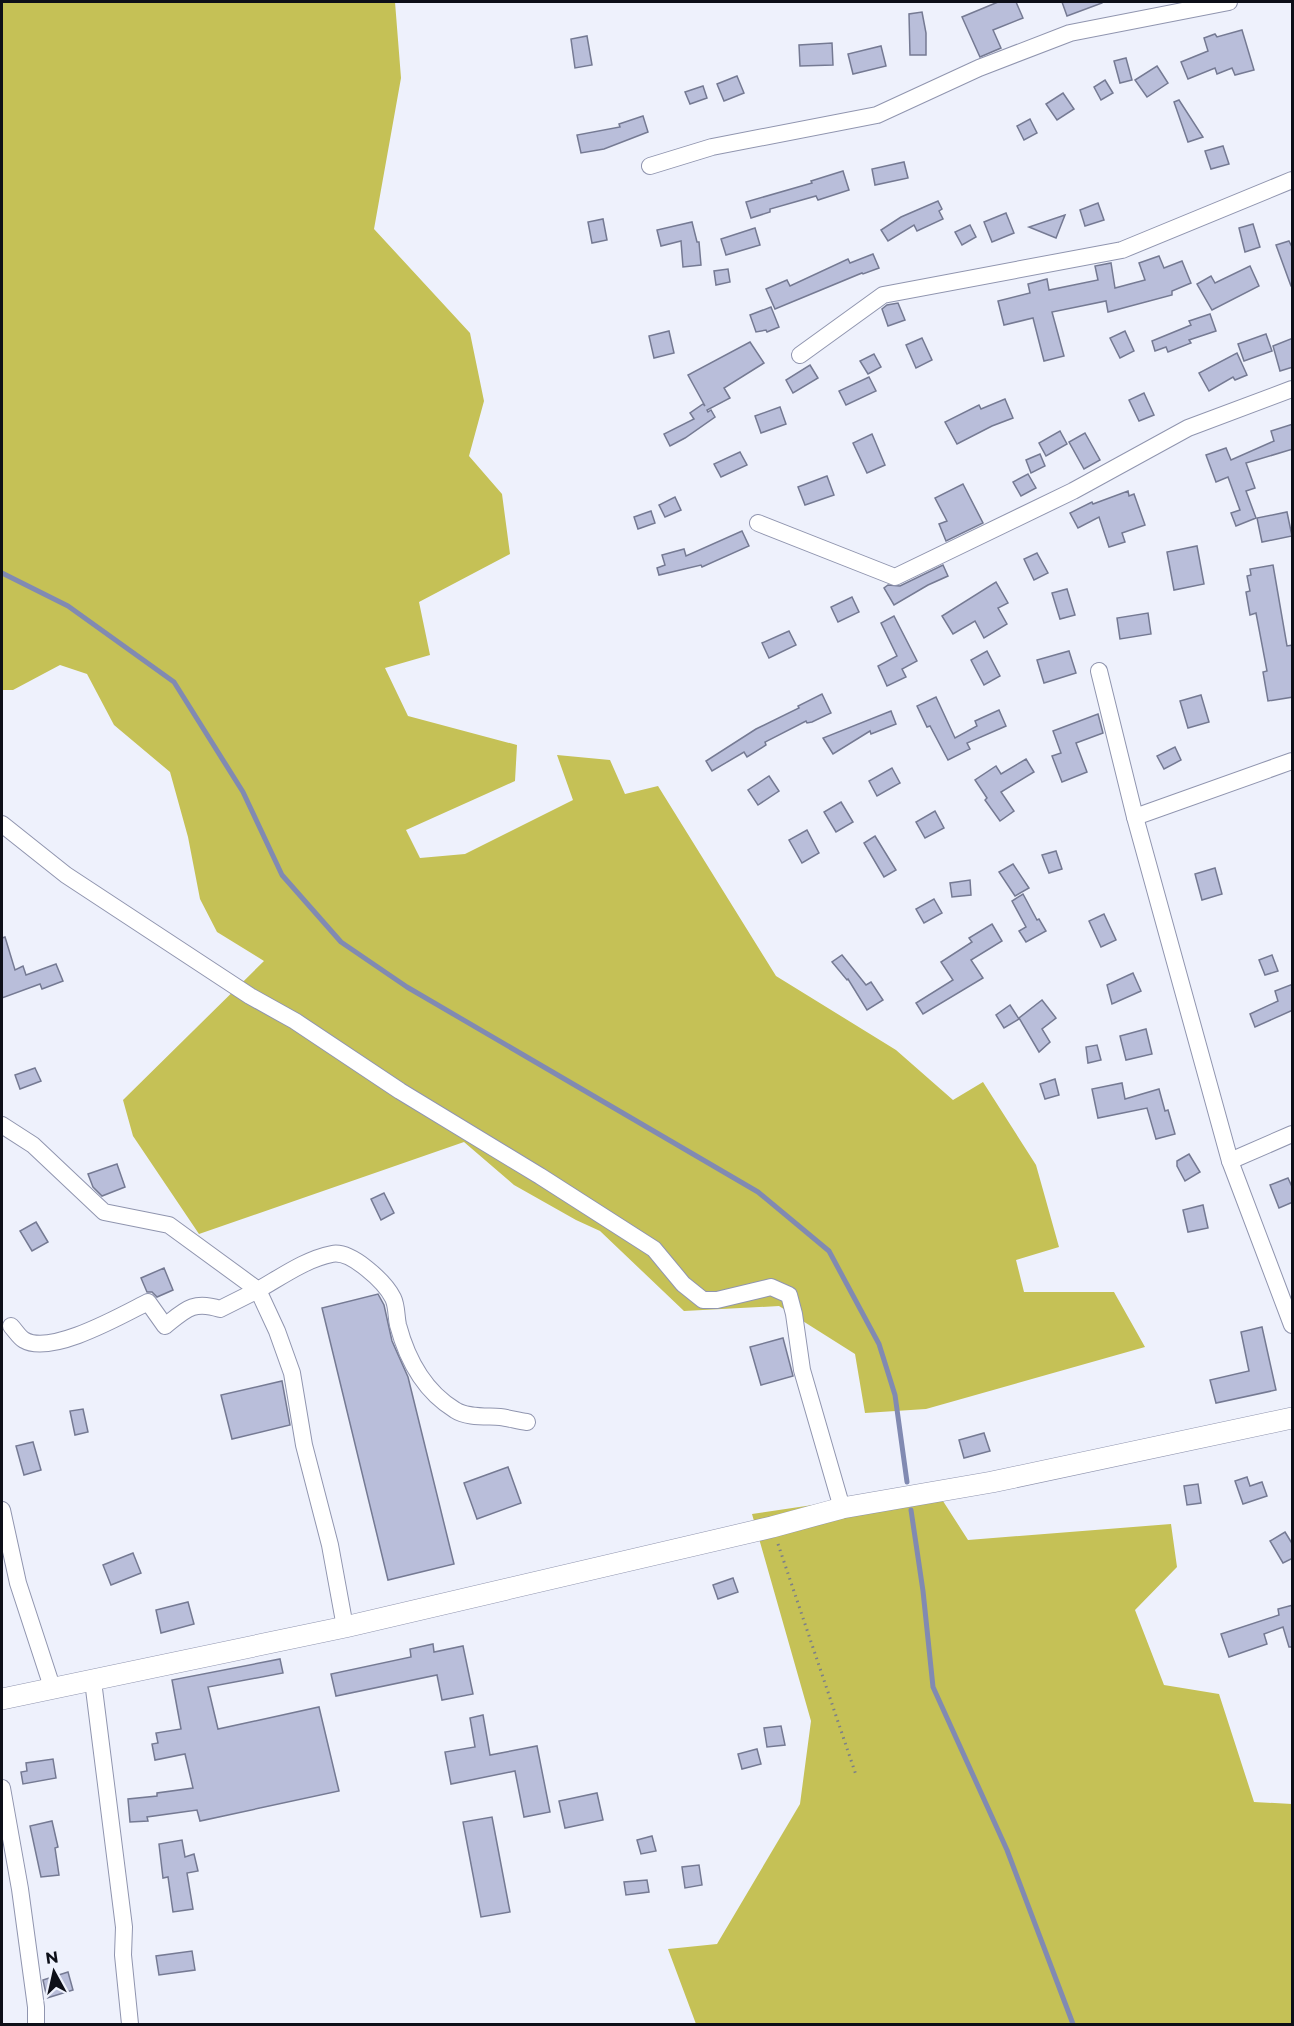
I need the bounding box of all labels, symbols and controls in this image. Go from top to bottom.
north arrow [24,1942,84,2002]
text: N [44,1947,60,1968]

